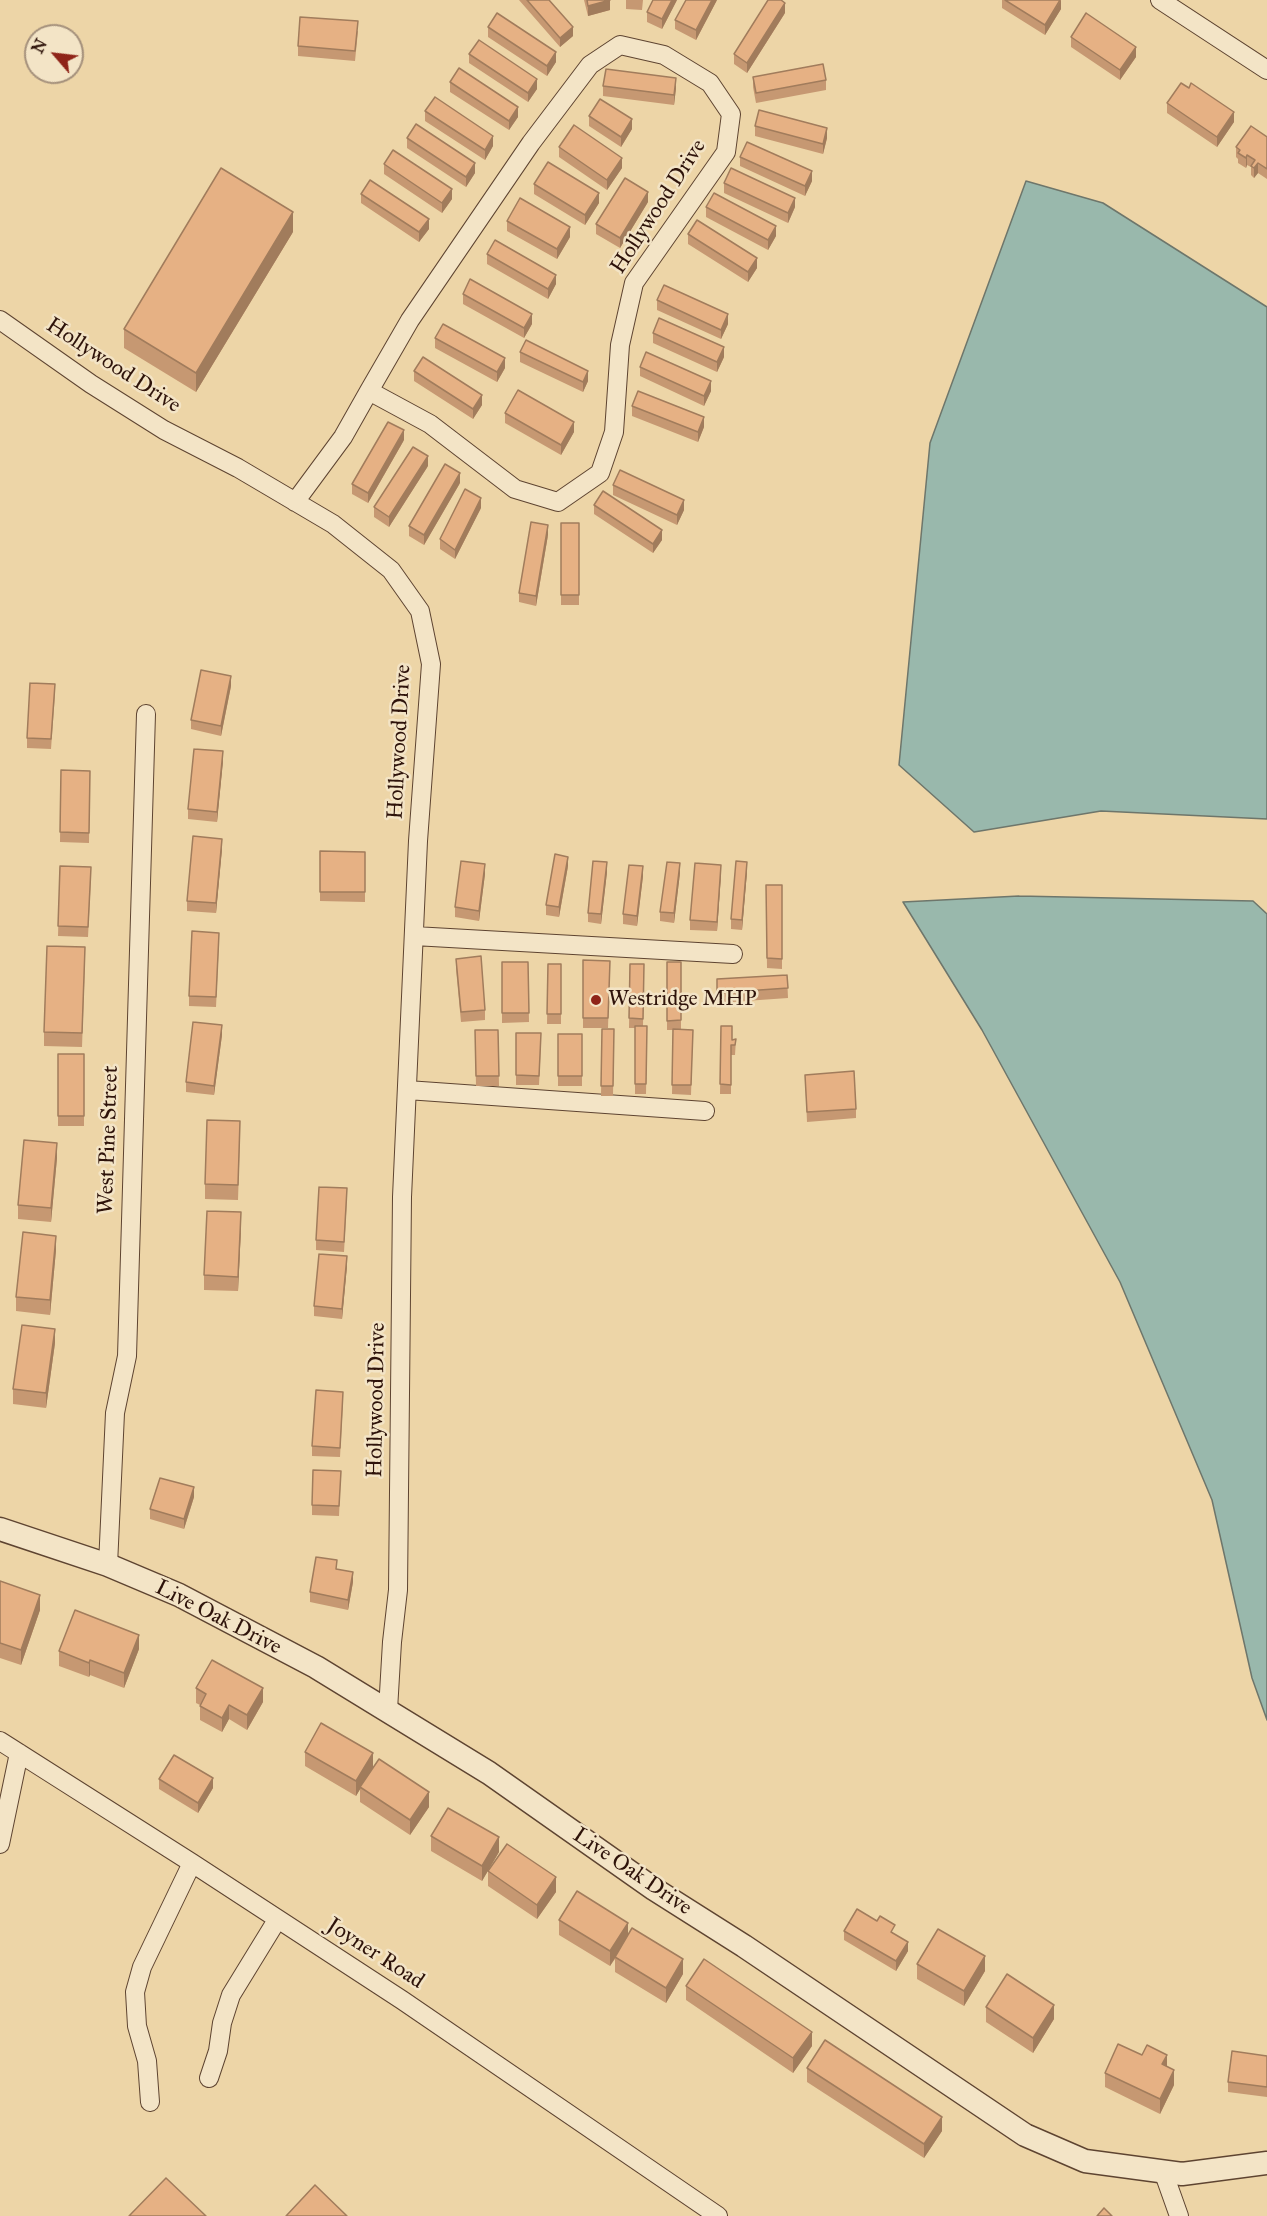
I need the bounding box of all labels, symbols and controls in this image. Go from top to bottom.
north arrow [24,24,84,84]
text: N [28,36,51,57]
street label: Hollywood Drive [606,135,712,279]
street label: Hollywood Drive [41,313,185,419]
street label: Hollywood Drive [383,664,417,820]
place label: Westridge MHP [608,987,757,1013]
marker: Westridge MHP [589,993,603,1007]
street label: West Pine Street [93,1065,125,1215]
street label: Hollywood Drive [362,1322,392,1478]
street label: Live Oak Drive [150,1575,286,1661]
street label: Live Oak Drive [567,1822,697,1922]
street label: Joyner Road [321,1913,429,1995]

